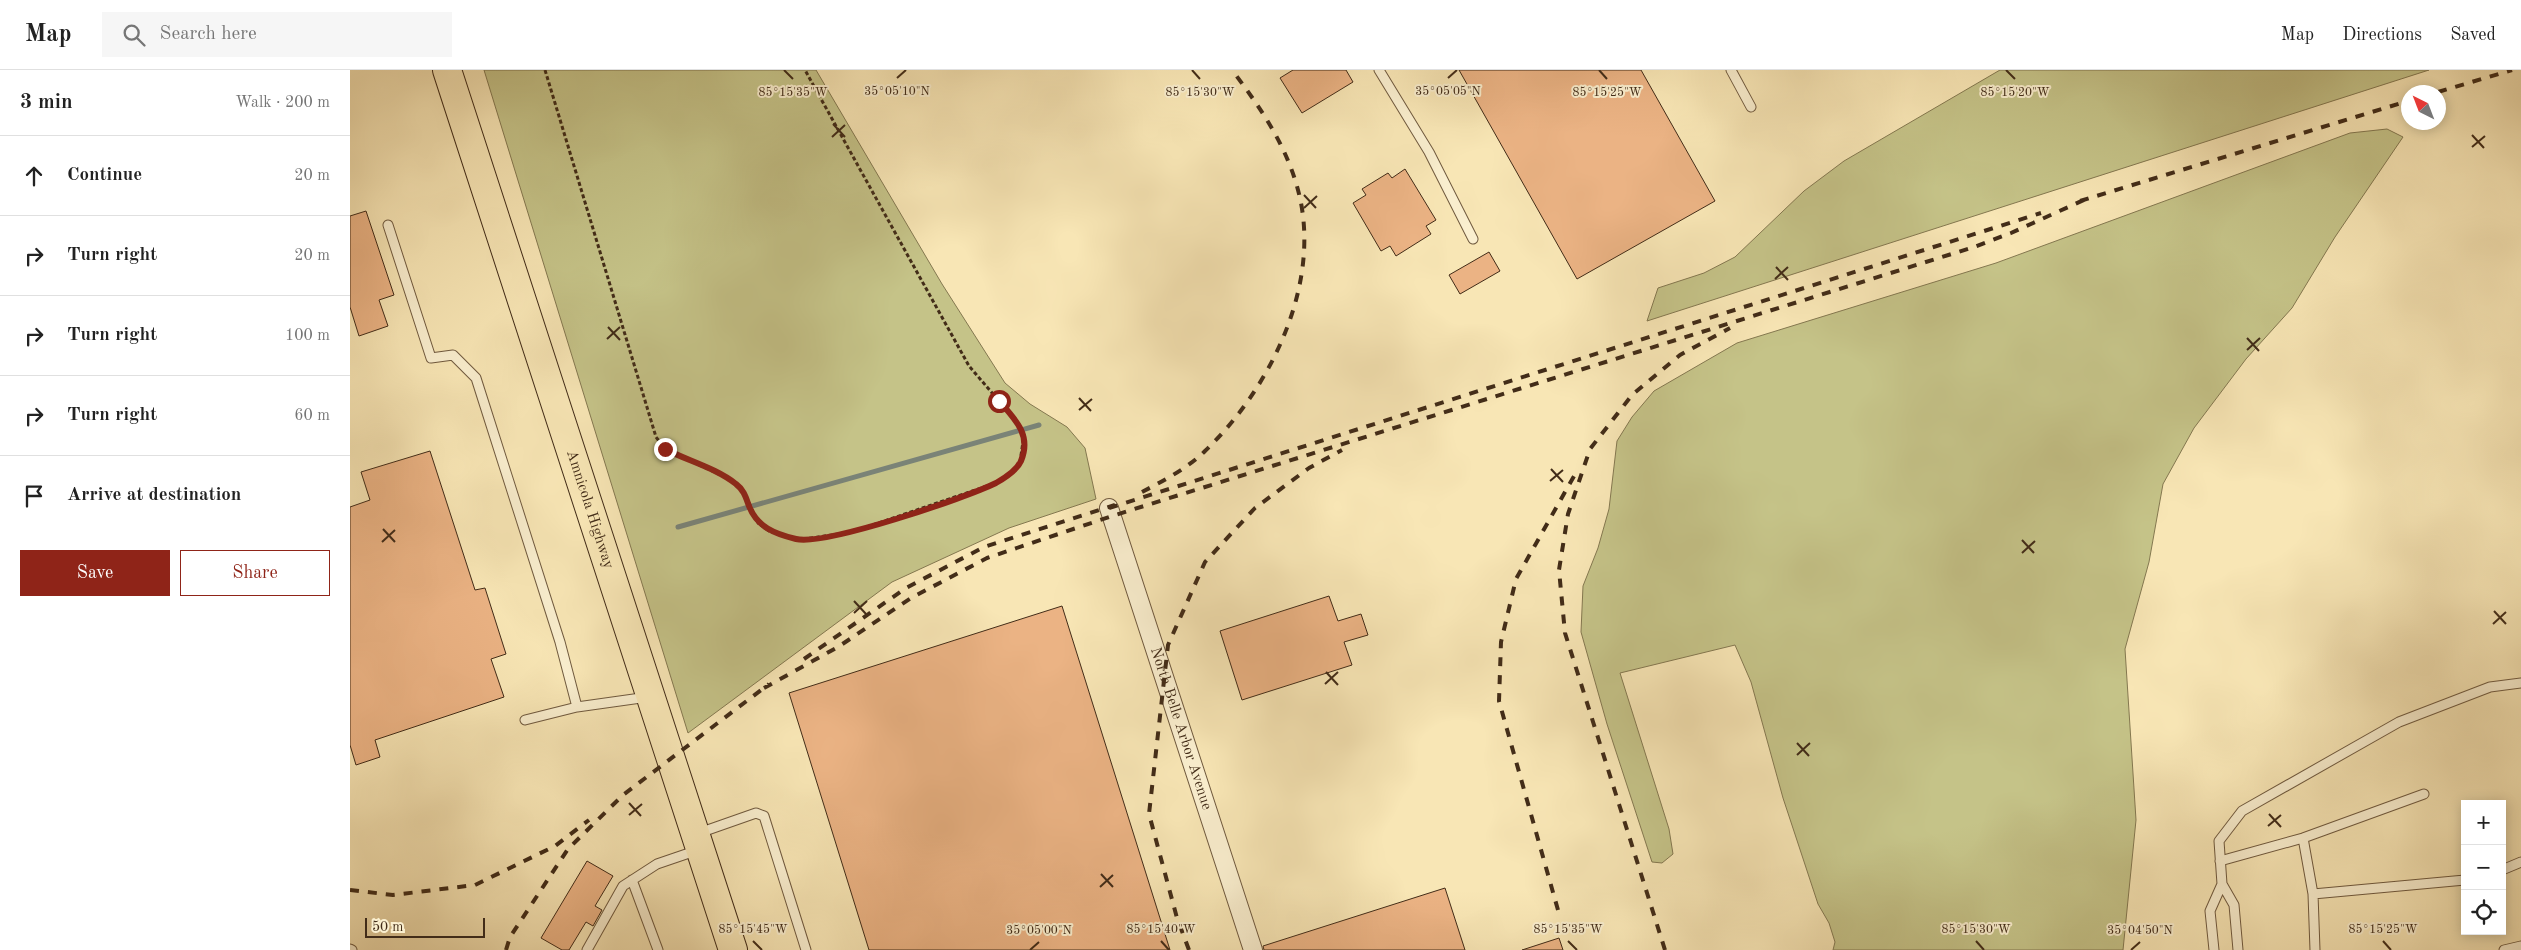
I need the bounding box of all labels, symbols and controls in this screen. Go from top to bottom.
search box [102,12,452,57]
icon: search [120,21,148,49]
text: Map [25,23,72,47]
text: Search here [160,25,257,44]
text: Map [2281,26,2314,44]
text: Directions [2342,26,2422,44]
text: Saved [2450,26,2496,44]
text: 35°05'10"N [864,85,930,98]
text: 35°05'05"N [1415,85,1481,98]
north arrow [2401,85,2446,130]
text: 85°15'35"W [758,86,828,99]
text: 85°15'30"W [1165,86,1235,99]
text: 85°15'25"W [1572,86,1642,99]
text: 85°15'20"W [1980,86,2050,99]
text: 3 min [20,92,73,113]
text: Walk · 200 m [235,95,330,111]
icon: ahead [20,162,48,190]
text: Continue [67,166,142,185]
text: 20 m [294,168,330,184]
icon: right [20,242,48,270]
text: Turn right [67,246,157,265]
text: 20 m [294,248,330,264]
icon: right [20,322,48,350]
text: Turn right [67,326,157,345]
text: 100 m [285,328,330,344]
route start [988,390,1011,413]
icon: right [20,402,48,430]
text: Turn right [67,406,157,425]
text: 60 m [294,408,330,424]
route end [654,438,677,461]
street label: Amnicola Highway [564,448,616,571]
icon: arrive [20,482,48,510]
text: Arrive at destination [67,486,241,505]
button: Save [20,550,170,596]
button: Share [180,550,330,596]
street label: North Belle Arbor Avenue [1147,645,1214,812]
map controls [2461,800,2506,935]
button: + [2461,800,2506,845]
button: − [2461,845,2506,890]
button: locate [2461,890,2506,935]
scale bar [365,915,485,938]
text: 50 m [372,920,403,934]
text: 85°15'45"W [718,923,788,936]
text: 85°15'40"W [1126,923,1196,936]
text: 85°15'35"W [1533,923,1603,936]
text: 85°15'30"W [1941,923,2011,936]
text: 85°15'25"W [2348,923,2418,936]
text: 35°05'00"N [1006,924,1072,937]
text: 35°04'50"N [2107,924,2173,937]

